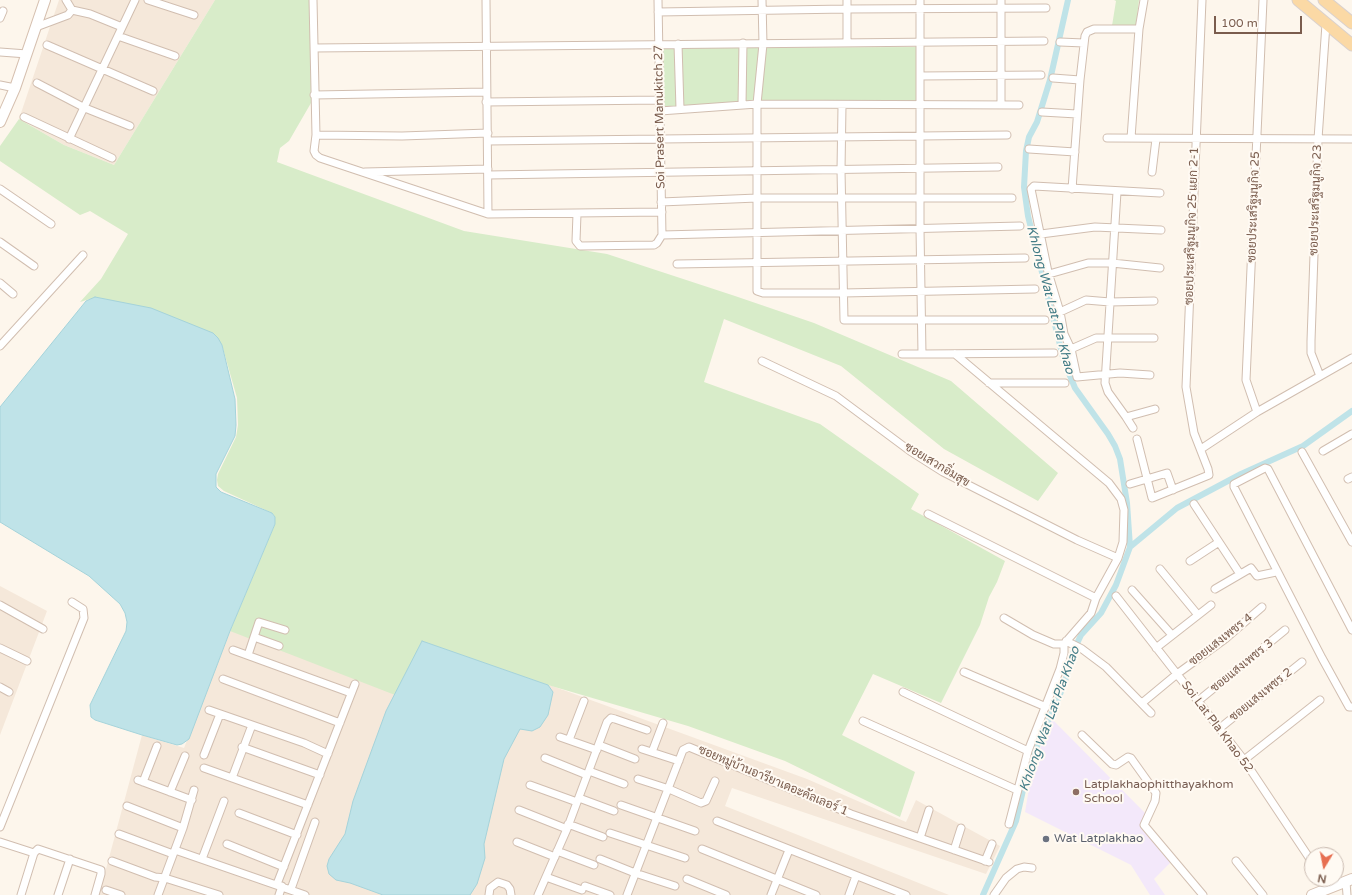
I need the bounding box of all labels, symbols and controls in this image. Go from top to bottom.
scale bar [1216,8,1304,34]
text: 100 m [1221,16,1258,30]
street label: Soi Prasert Manukitch 27 [652,45,668,189]
street label: ซอยประเสริฐมนูกิจ 23 [1307,144,1325,256]
street label: ซอยประเสริฐมนูกิจ 25 แยก 2-1 [1182,147,1202,305]
street label: ซอยประเสริฐมนูกิจ 25 [1245,151,1263,263]
water label: Khlong Wat Lat Pla Khao [1023,224,1077,376]
street label: ซอยเสวกอิ่มสุข [902,440,972,490]
street label: ซอยแสงเพชร 4 [1186,611,1256,669]
street label: ซอยแสงเพชร 3 [1208,636,1276,696]
water label: Khlong Wat Lat Pla Khao [1017,645,1083,793]
street label: ซอยแสงเพชร 2 [1227,665,1295,725]
street label: Soi Lat Pla Khao 52 [1178,679,1256,775]
street label: ซอยหมู่บ้านอารียาเดอะคัลเลอร์ 1 [696,743,850,819]
place label: Latplakhaophitthayakhom School [1084,778,1234,806]
marker: Latplakhaophitthayakhom School [1071,787,1081,797]
place label: Wat Latplakhao [1054,832,1143,846]
marker: Wat Latplakhao [1041,834,1051,844]
north arrow [1304,847,1344,887]
text: N [1317,871,1327,885]

